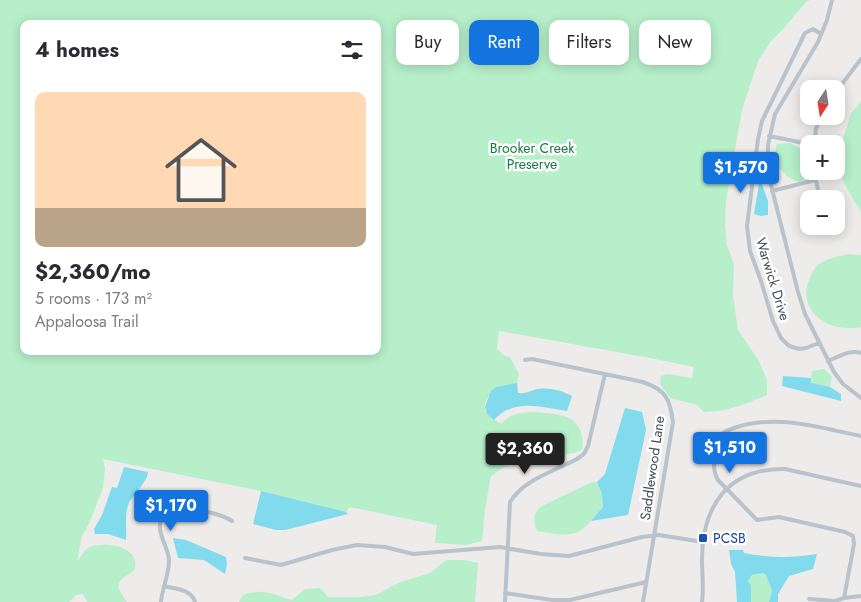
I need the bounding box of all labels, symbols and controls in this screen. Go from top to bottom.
chip: Buy [396,20,459,65]
chip: Rent [469,20,539,65]
chip: Filters [549,20,629,65]
chip: New [639,20,711,65]
text: 4 homes [35,35,119,65]
icon: filters [338,36,366,64]
north arrow [800,80,845,125]
map controls [800,80,845,235]
icon: home [156,125,246,215]
button: + [800,135,845,180]
park label: Brooker Creek Preserve [490,138,575,174]
pin: $1,570 [700,152,782,194]
text: $1,570 [714,156,768,179]
button: − [800,190,845,235]
street label: Warwick Drive [751,235,795,323]
text: $2,360/mo [35,257,151,287]
text: 5 rooms · 173 m² [35,287,152,310]
text: Appaloosa Trail [35,310,139,333]
street label: Saddlewood Lane [635,415,669,521]
pin: $2,360 [484,432,566,475]
pin: $1,510 [689,432,771,474]
text: $1,510 [704,436,756,459]
text: $2,360 [497,437,553,460]
pin: $1,170 [130,490,212,532]
text: $1,170 [145,494,197,517]
place label: PCSB [713,528,746,548]
marker: PCSB [697,532,709,544]

